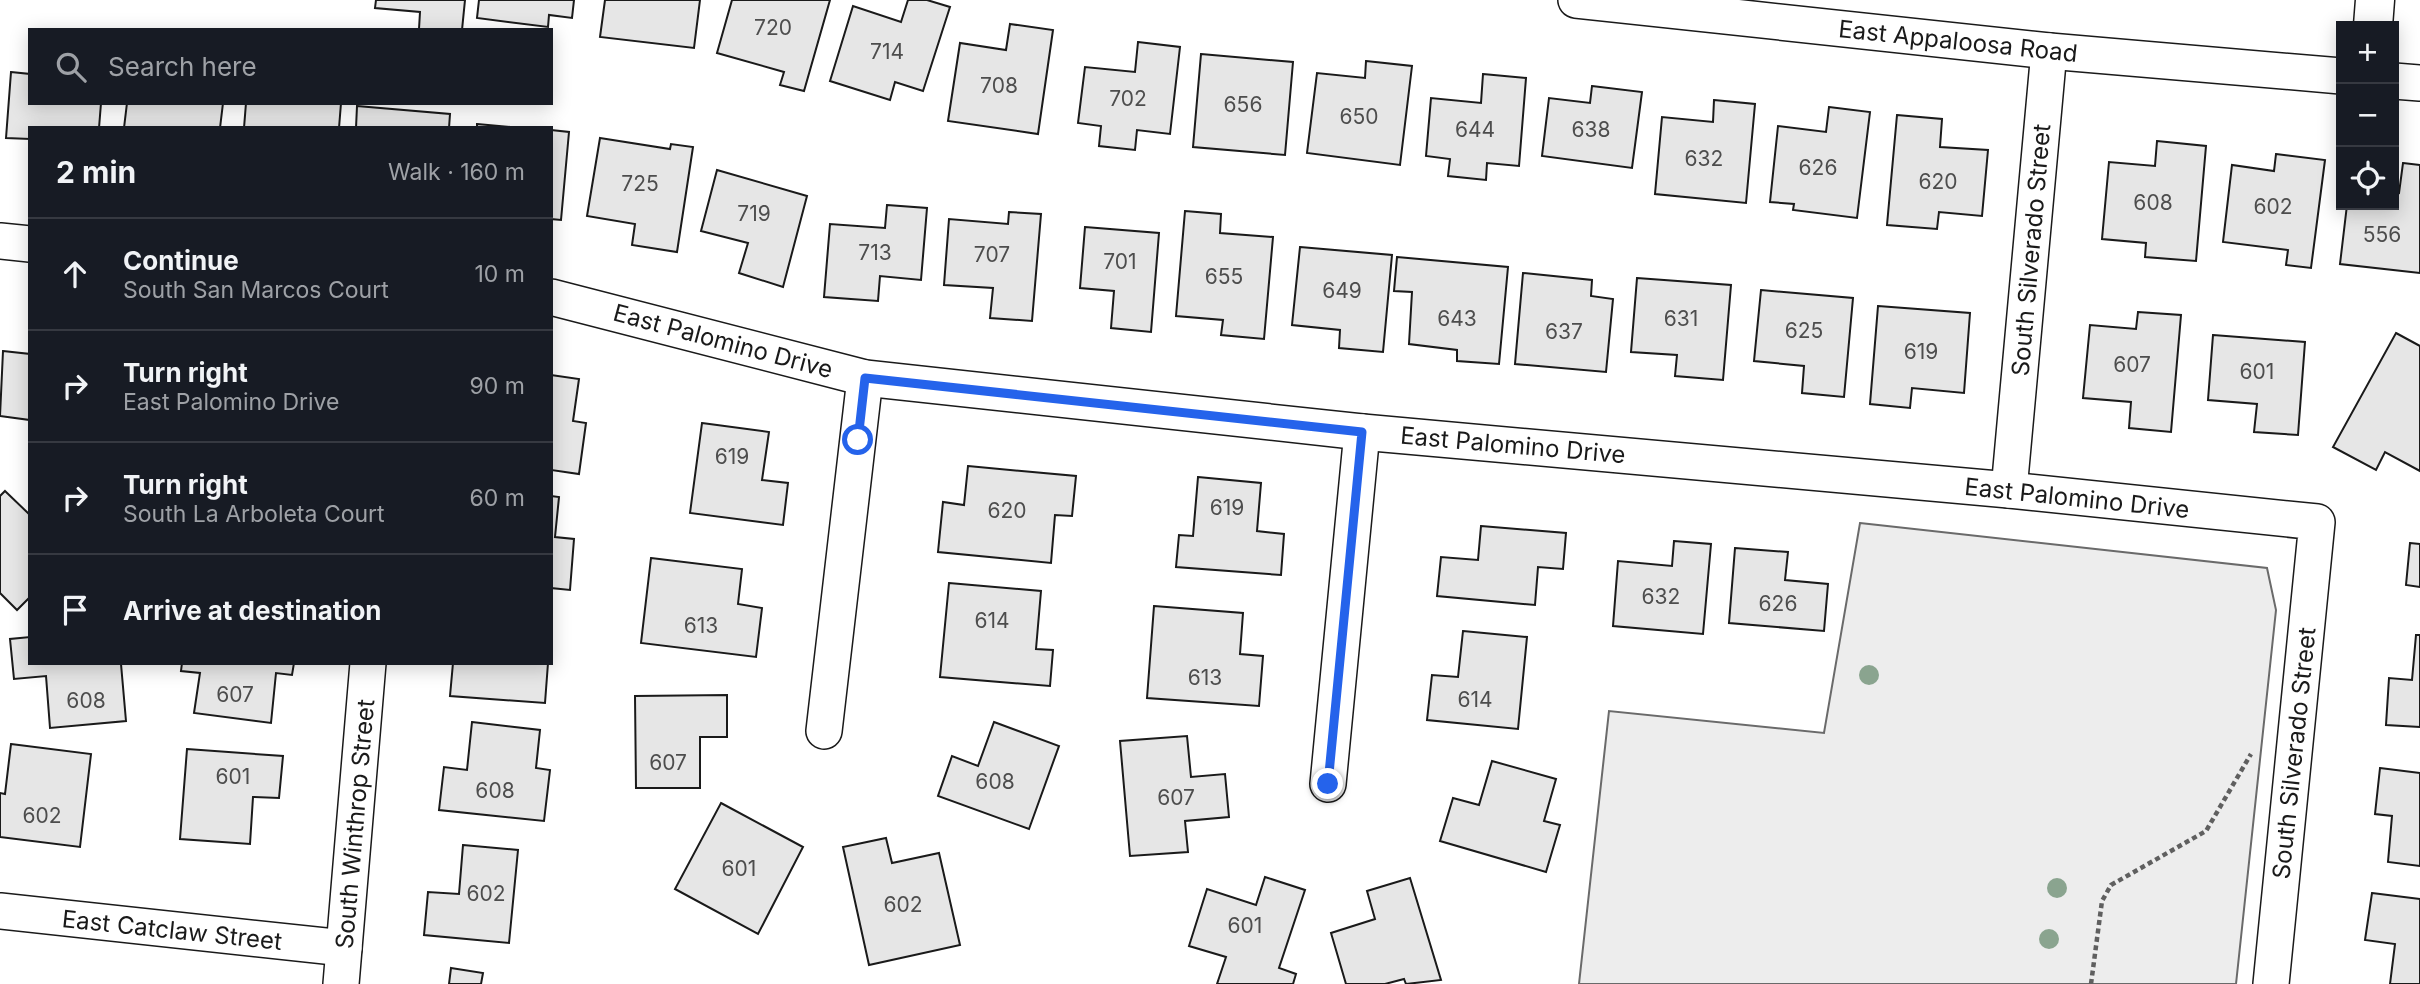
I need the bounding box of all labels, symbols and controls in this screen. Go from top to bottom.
street label: East Appaloosa Road [1837,14,2079,68]
house number: 720 [754,15,792,40]
map controls [2336,21,2399,210]
button: + [2336,21,2399,84]
search box [28,28,553,105]
house number: 714 [870,39,904,64]
icon: search [52,48,90,86]
text: Search here [108,51,257,82]
house number: 708 [980,73,1018,98]
button: − [2336,84,2399,147]
house number: 702 [1109,86,1147,111]
house number: 656 [1224,92,1262,117]
house number: 650 [1339,104,1379,129]
house number: 644 [1455,117,1495,142]
house number: 638 [1572,117,1611,142]
street label: South Silverado Street [2006,123,2056,377]
house number: 632 [1685,146,1723,171]
button: locate [2336,147,2399,210]
text: 2 min [56,154,136,190]
house number: 626 [1799,155,1837,180]
text: Walk · 160 m [388,158,525,186]
house number: 620 [1918,169,1958,194]
house number: 725 [621,171,659,196]
house number: 608 [2133,190,2173,215]
house number: 602 [2253,194,2293,219]
house number: 719 [737,201,771,226]
house number: 556 [2363,222,2401,247]
house number: 713 [858,240,892,265]
house number: 707 [974,242,1010,267]
text: Continue [123,245,239,276]
house number: 701 [1103,249,1137,274]
icon: ahead [56,255,94,293]
text: 10 m [475,260,525,288]
house number: 655 [1205,264,1243,289]
text: South San Marcos Court [123,276,389,304]
house number: 649 [1322,278,1362,303]
street label: East Palomino Drive [610,298,836,384]
house number: 643 [1437,306,1477,331]
house number: 631 [1664,306,1698,331]
house number: 625 [1785,318,1823,343]
house number: 637 [1545,319,1583,344]
house number: 619 [1904,339,1938,364]
house number: 607 [2113,352,2151,377]
text: Turn right [123,357,248,388]
house number: 601 [2240,359,2274,384]
icon: right [56,367,94,405]
text: 90 m [470,372,525,400]
text: East Palomino Drive [123,388,339,416]
street label: East Palomino Drive [1399,421,1627,469]
route start [842,424,873,455]
house number: 619 [715,444,749,469]
text: Turn right [123,469,248,500]
street label: East Palomino Drive [1963,472,2191,524]
icon: right [56,479,94,517]
text: 60 m [470,484,525,512]
house number: 619 [1210,495,1244,520]
house number: 620 [987,498,1027,523]
text: South La Arboleta Court [123,500,385,528]
house number: 632 [1642,584,1680,609]
icon: arrive [56,591,94,629]
house number: 626 [1759,591,1797,616]
text: Arrive at destination [123,595,382,626]
house number: 614 [974,608,1010,633]
house number: 613 [684,613,718,638]
street label: South Silverado Street [2266,626,2322,880]
house number: 613 [1188,665,1222,690]
house number: 607 [216,682,254,707]
house number: 614 [1457,687,1493,712]
house number: 608 [66,688,106,713]
street label: South Winthrop Street [330,698,380,950]
house number: 607 [649,750,687,775]
house number: 601 [216,764,250,789]
route end [1312,768,1343,799]
house number: 608 [975,769,1015,794]
house number: 608 [475,778,515,803]
house number: 607 [1157,785,1195,810]
house number: 602 [22,803,62,828]
house number: 601 [722,856,756,881]
house number: 602 [466,881,506,906]
house number: 602 [883,892,923,917]
street label: East Catclaw Street [61,904,284,956]
house number: 601 [1228,913,1262,938]

